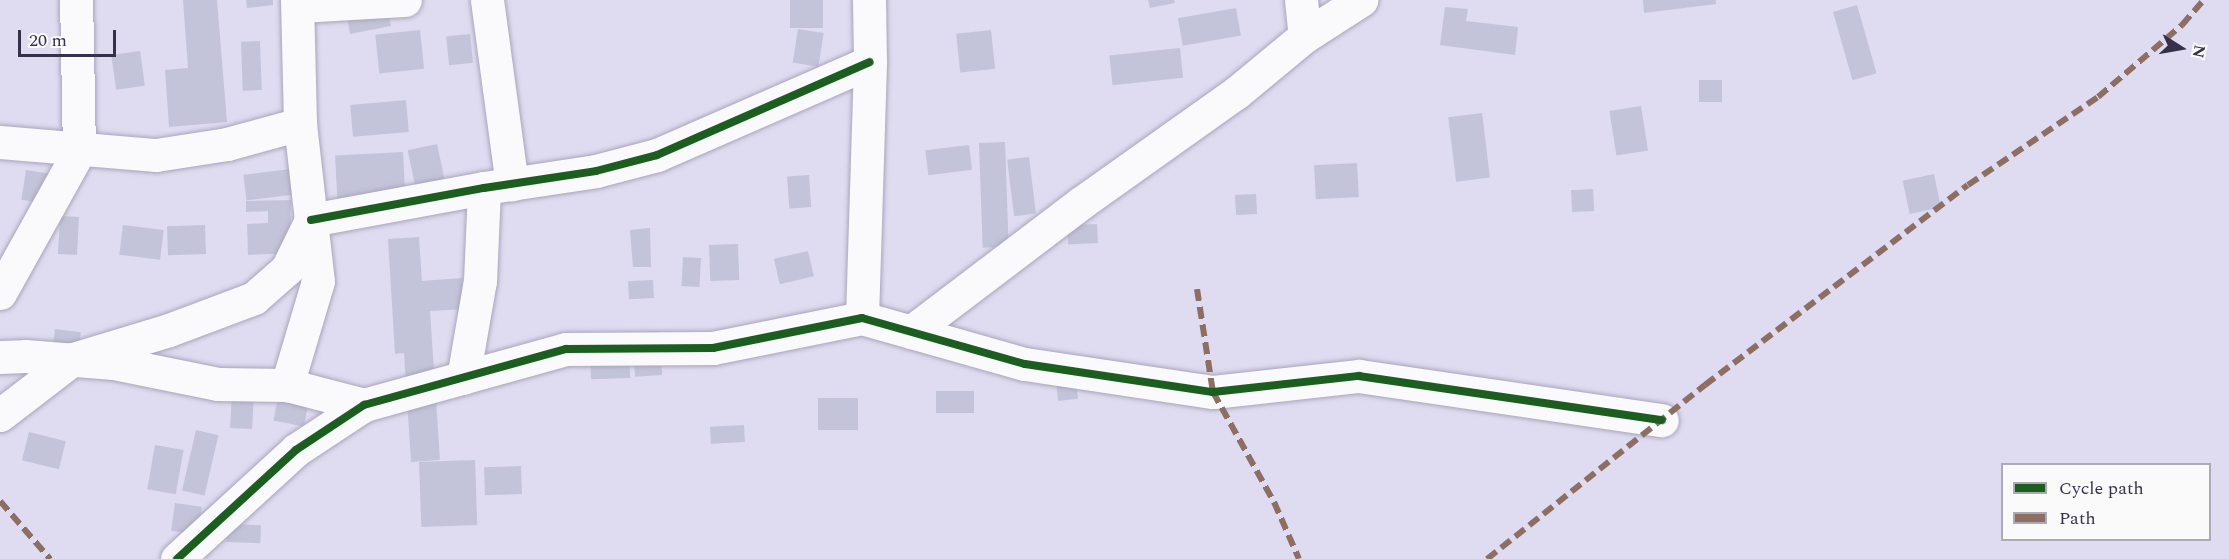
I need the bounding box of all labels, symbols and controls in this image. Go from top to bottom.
scale bar [21,18,118,56]
north arrow [2151,18,2211,78]
text: 20 m [29,27,67,54]
text: N [2186,43,2212,60]
legend [2001,463,2211,541]
text: Cycle path [2059,475,2144,502]
text: Path [2059,505,2096,532]

